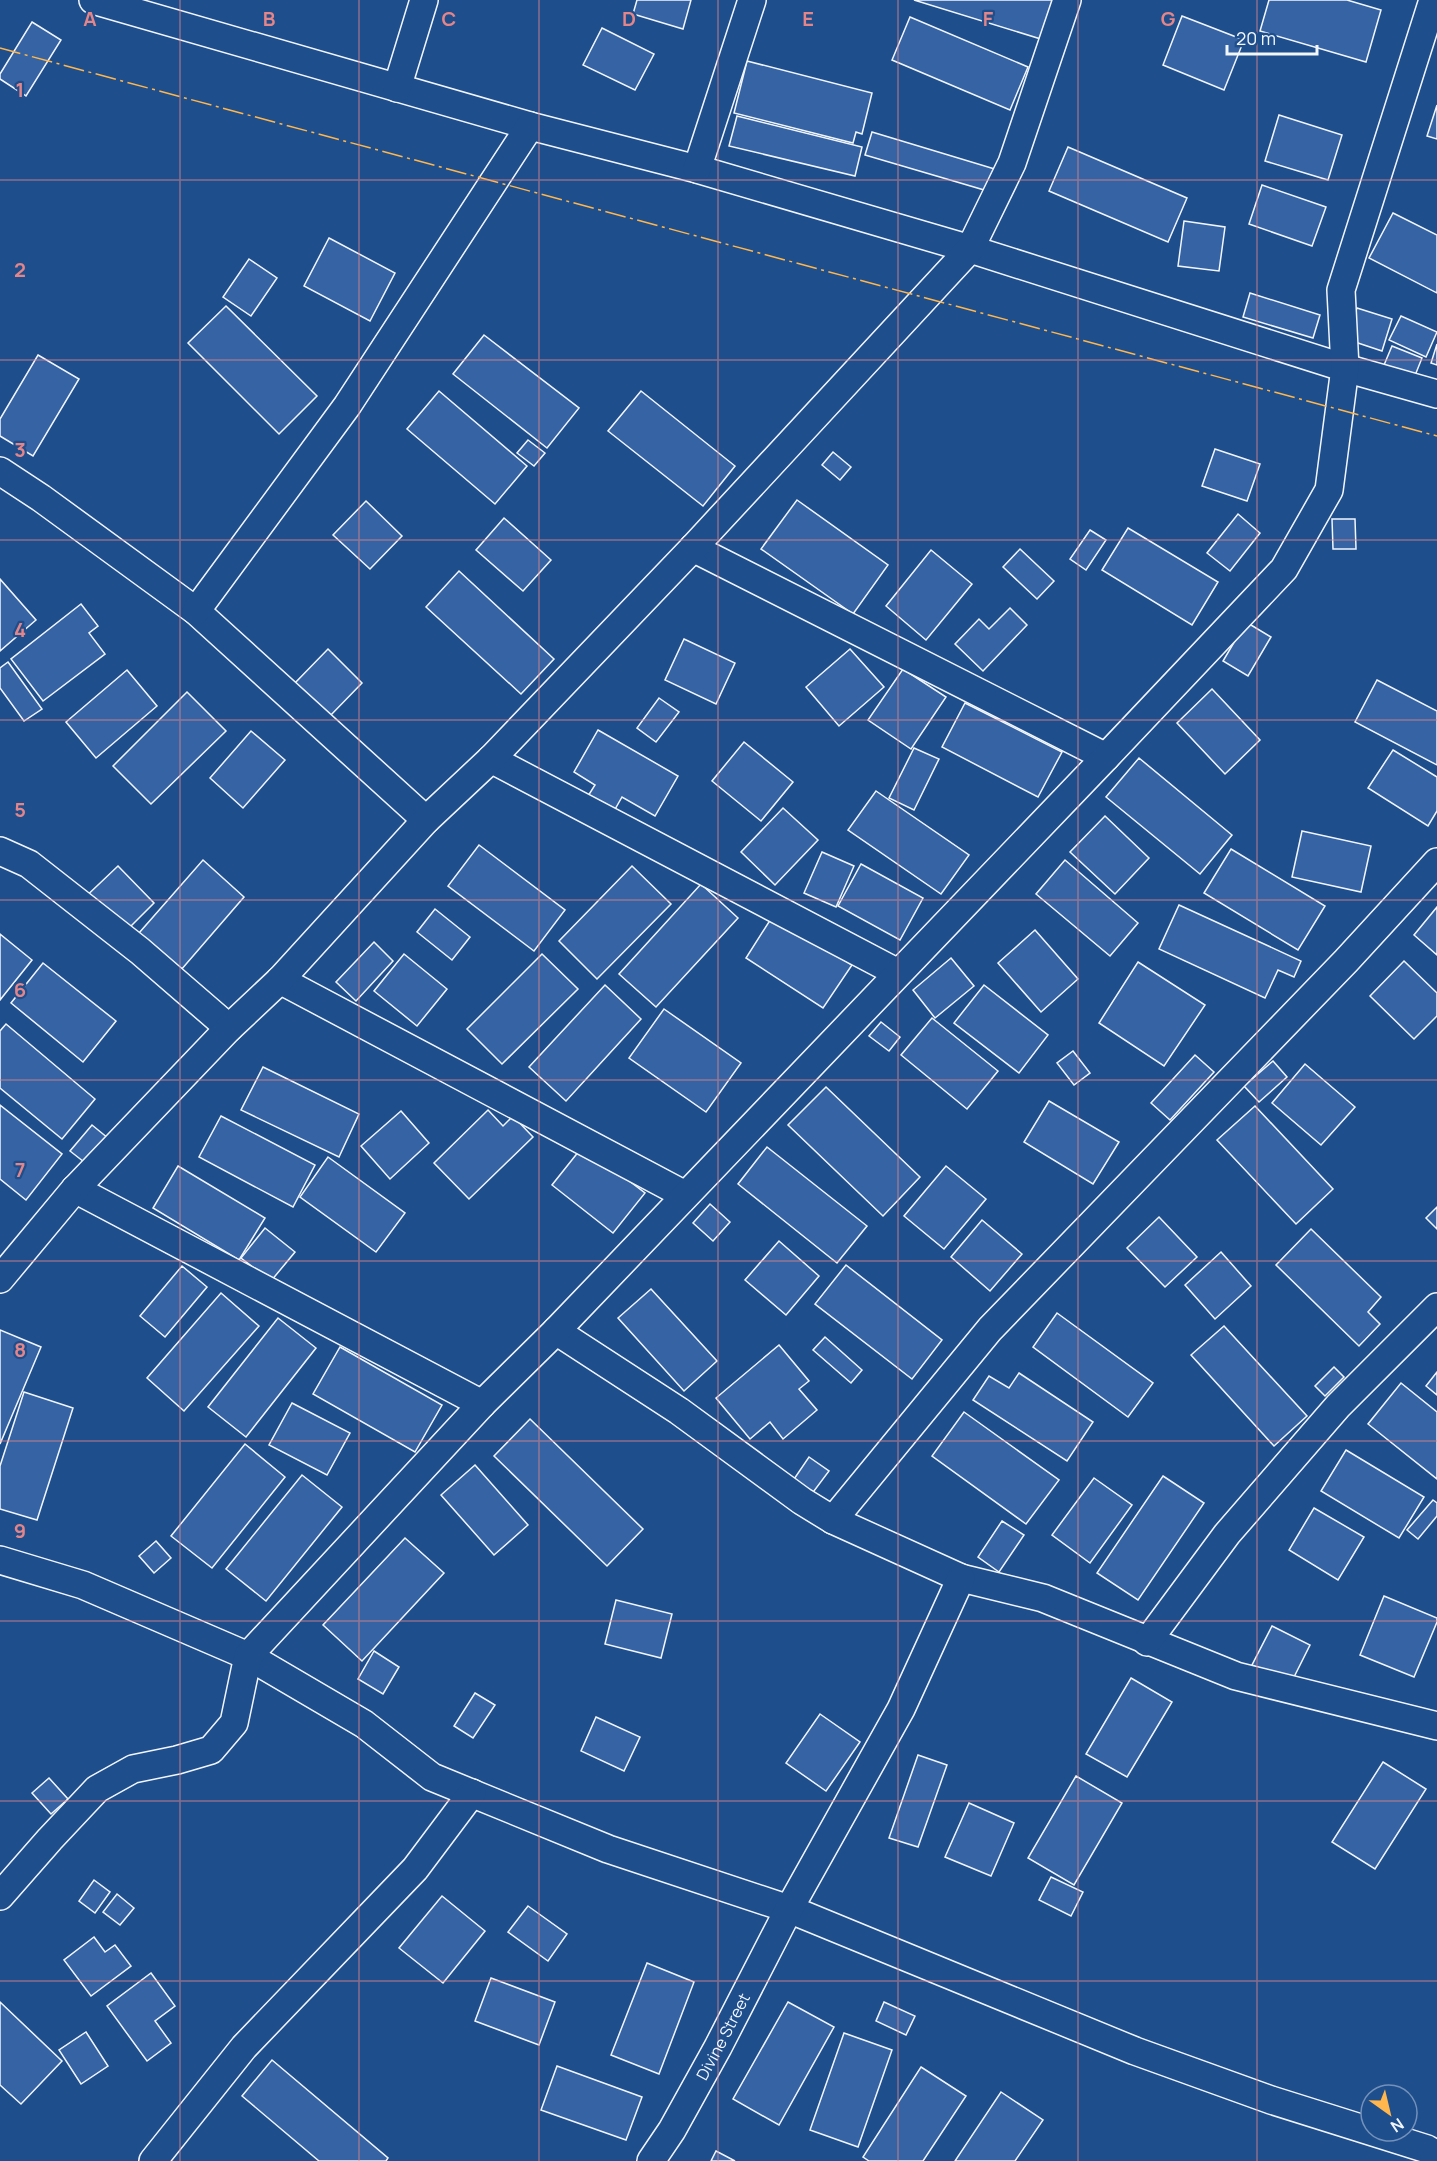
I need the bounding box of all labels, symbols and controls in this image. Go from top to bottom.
text: A [83,5,97,32]
text: B [263,5,276,32]
text: C [442,5,456,32]
text: D [622,5,636,32]
text: E [802,5,814,32]
text: F [983,5,994,32]
text: G [1161,5,1176,32]
scale bar [1227,18,1317,56]
text: 20 m [1236,26,1276,50]
text: 1 [16,76,24,103]
text: 2 [14,256,26,283]
text: 3 [14,436,26,463]
text: 4 [14,616,26,643]
text: 5 [14,796,26,823]
text: 6 [14,976,26,1003]
text: 7 [15,1156,25,1183]
text: 8 [14,1336,26,1363]
text: 9 [14,1517,26,1544]
street label: Divine Street [691,1989,755,2084]
north arrow [1359,2083,1419,2143]
text: N [1386,2113,1408,2138]

